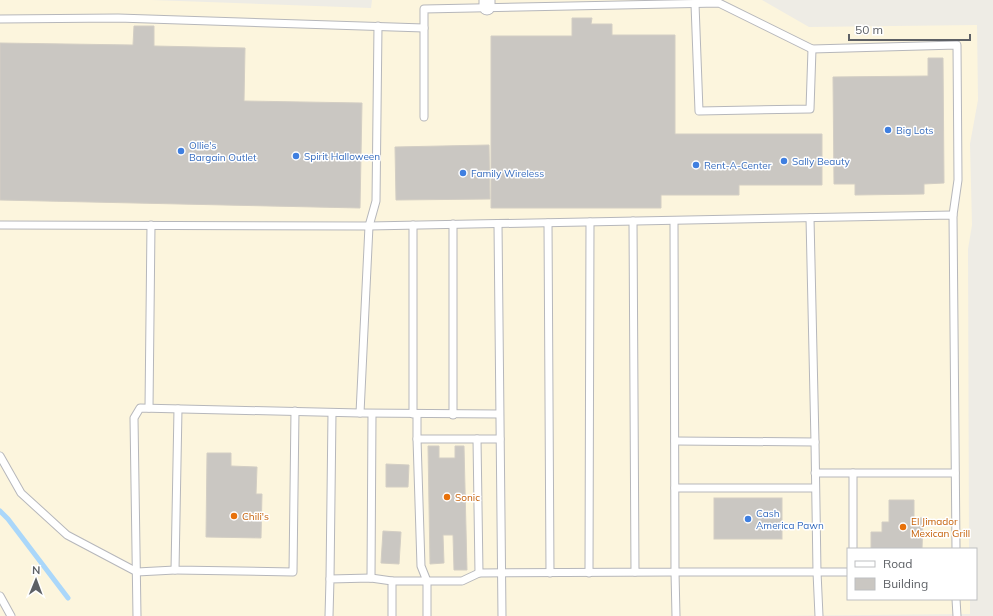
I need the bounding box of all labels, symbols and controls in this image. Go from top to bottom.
scale bar [849,16,970,42]
text: 50 m [855,22,883,37]
place label: Big Lots [896,124,933,137]
marker: Big Lots [883,125,893,135]
place label: Ollie's Bargain Outlet [189,139,257,164]
marker: Ollie's Bargain Outlet [176,146,186,156]
place label: Spirit Halloween [304,150,380,163]
marker: Spirit Halloween [291,151,301,161]
place label: Sally Beauty [792,155,850,168]
marker: Sally Beauty [779,156,789,166]
place label: Rent-A-Center [704,159,772,172]
marker: Rent-A-Center [691,160,701,170]
place label: Family Wireless [471,167,544,180]
marker: Family Wireless [458,168,468,178]
place label: Sonic [455,491,480,504]
marker: Sonic [442,492,452,502]
place label: Cash America Pawn [756,507,824,532]
place label: Chili's [242,510,269,523]
marker: Chili's [229,511,239,521]
marker: Cash America Pawn [743,514,753,524]
place label: El Jimador Mexican Grill [911,515,970,540]
marker: El Jimador Mexican Grill [898,522,908,532]
legend [847,548,977,600]
text: Road [883,556,912,571]
north arrow [16,560,56,600]
text: N [32,563,40,577]
text: Building [883,576,928,591]

